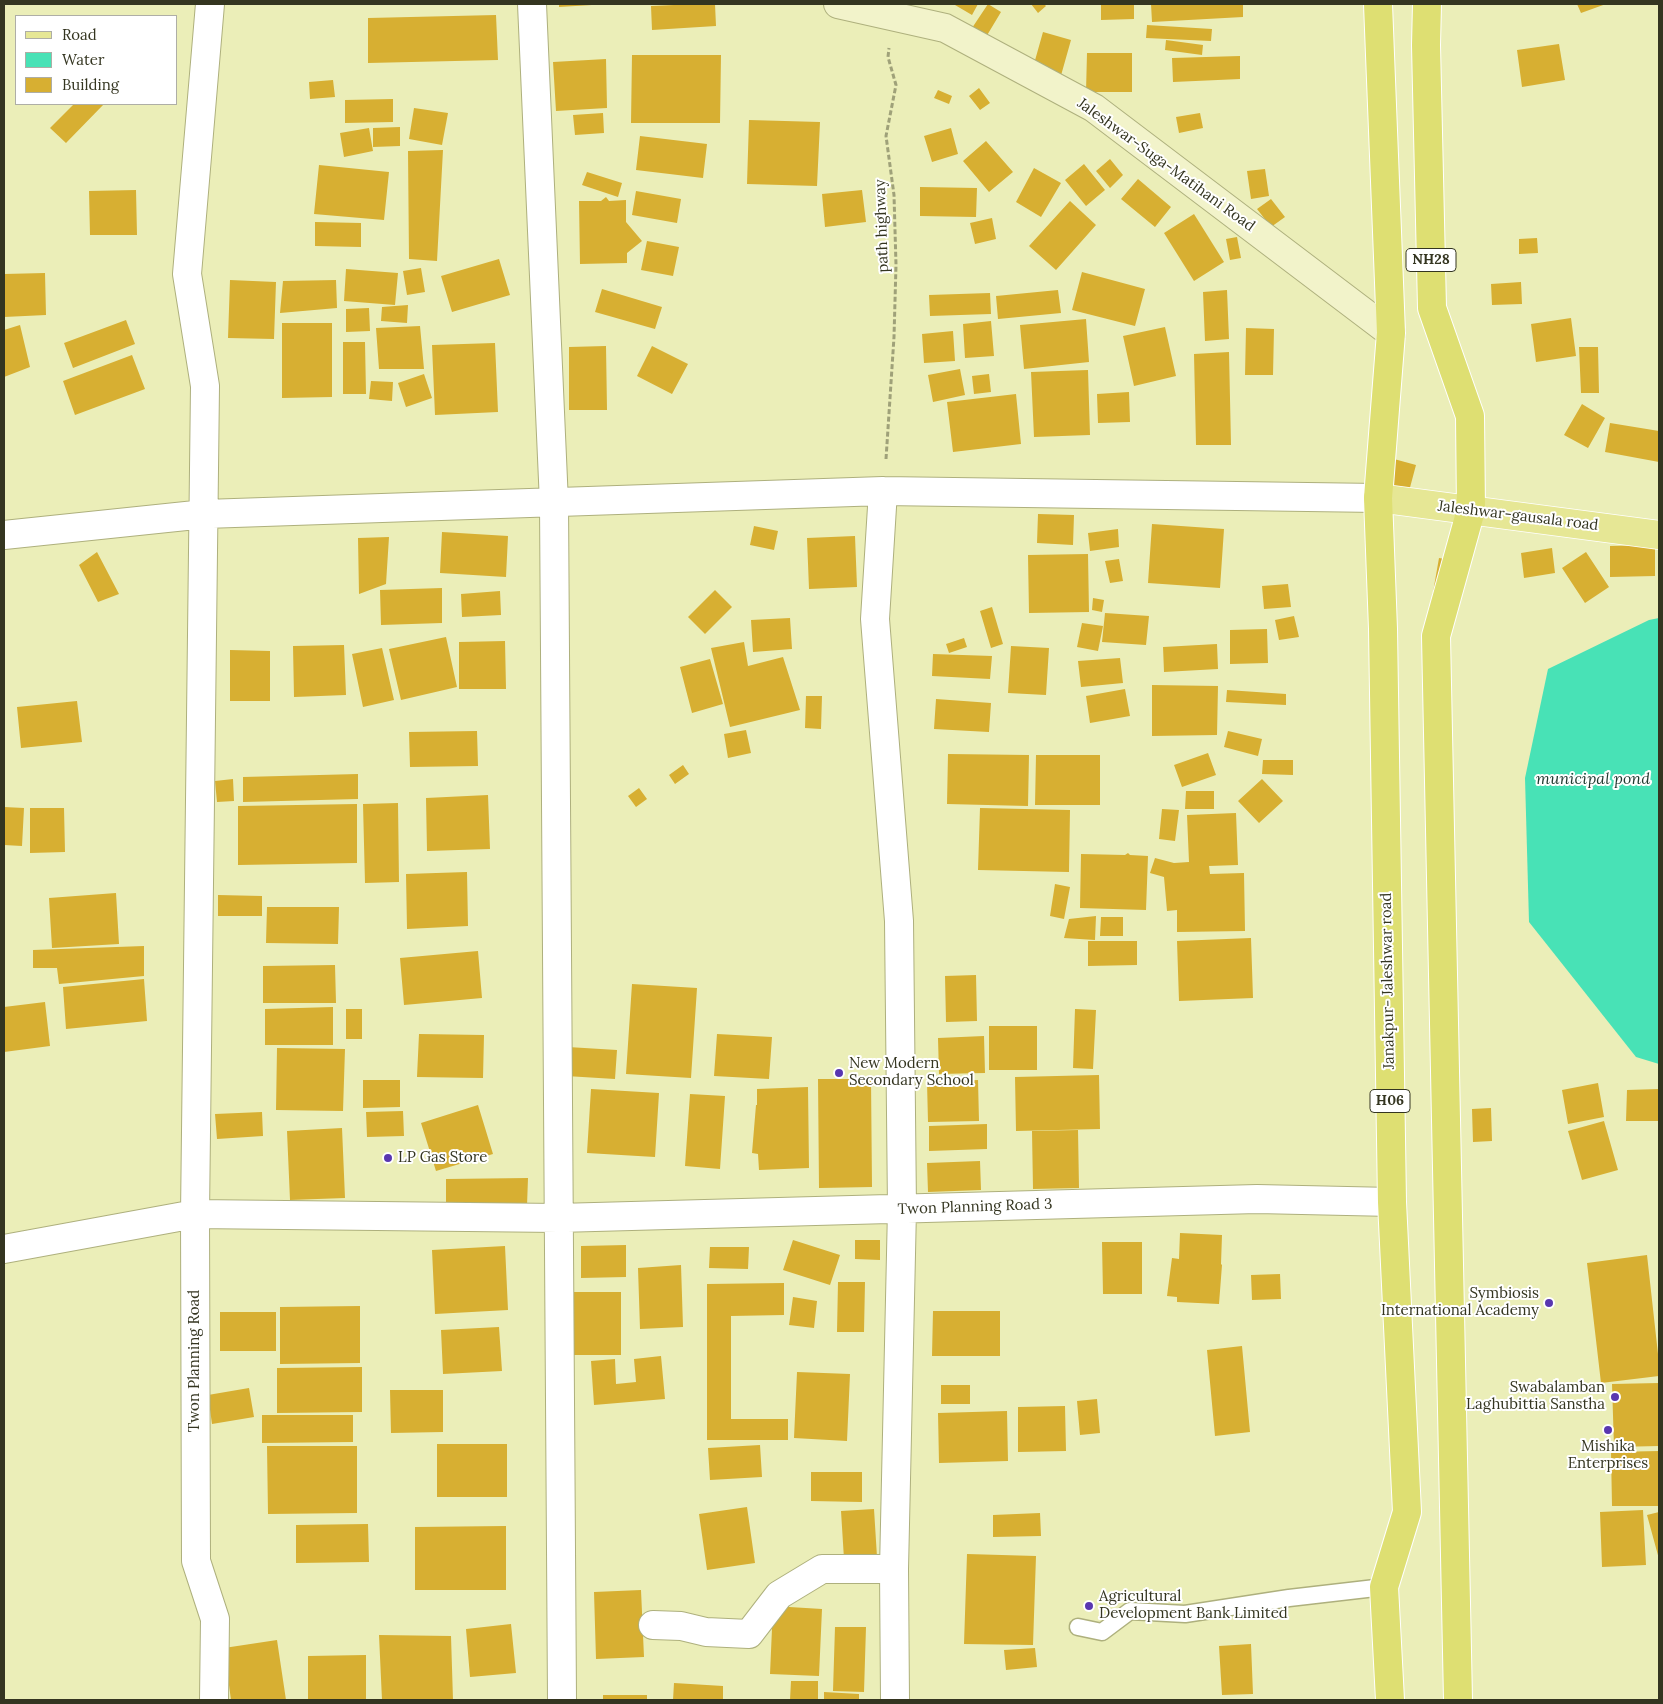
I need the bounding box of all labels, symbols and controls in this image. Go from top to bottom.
legend [15,15,178,105]
text: Road [62,25,97,44]
text: Water [62,50,104,69]
text: Building [62,75,119,94]
street label: Jaleshwar-Suga-Matihani Road [1074,95,1258,235]
street label: path highway [871,179,893,273]
road number: NH28 [1406,248,1456,272]
street label: Jaleshwar-gausala road [1437,497,1599,535]
water label: municipal pond [1536,769,1650,789]
street label: Janakpur- Jaleshwar road [1377,893,1399,1069]
place label: New Modern Secondary School [849,1055,974,1090]
marker: New Modern Secondary School [833,1067,845,1079]
road number: H06 [1370,1090,1410,1112]
place label: LP Gas Store [398,1149,487,1167]
marker: LP Gas Store [382,1152,394,1164]
street label: Twon Planning Road 3 [897,1195,1053,1219]
place label: Symbiosis International Academy [1381,1285,1539,1320]
street label: Twon Planning Road [186,1290,204,1432]
marker: Symbiosis International Academy [1543,1297,1555,1309]
place label: Swabalamban Laghubittia Sanstha [1466,1379,1605,1414]
marker: Swabalamban Laghubittia Sanstha [1609,1391,1621,1403]
marker: Mishika Enterprises [1602,1424,1614,1436]
place label: Mishika Enterprises [1568,1438,1648,1473]
place label: Agricultural Development Bank Limited [1099,1588,1288,1623]
marker: Agricultural Development Bank Limited [1083,1600,1095,1612]

